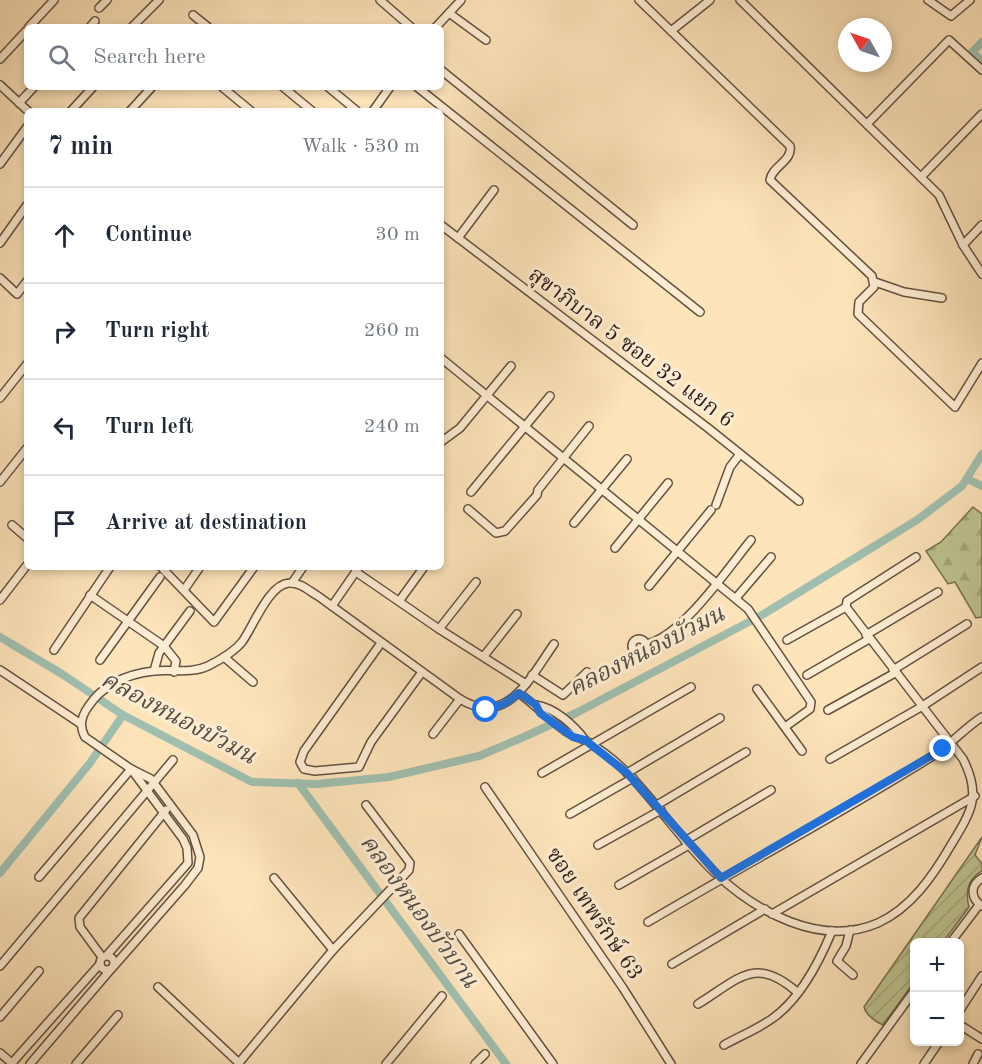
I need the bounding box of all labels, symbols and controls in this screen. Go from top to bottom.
north arrow [838,18,892,72]
search box [24,24,444,90]
icon: search [45,41,78,74]
text: Search here [93,46,206,68]
text: 7 min [48,134,113,160]
text: Walk · 530 m [301,137,420,157]
icon: ahead [48,219,81,252]
text: Continue [105,224,192,246]
text: 30 m [375,225,420,245]
street label: สุขาภิบาล 5 ซอย 32 แยก 6 [523,263,738,434]
icon: right [48,315,81,348]
text: Turn right [105,320,209,342]
text: 260 m [364,321,420,341]
icon: left [48,411,81,444]
text: Turn left [105,416,194,438]
text: 240 m [364,417,420,437]
icon: arrive [48,507,81,540]
text: Arrive at destination [105,512,307,534]
water label: คลองหนองบัวมน [564,601,729,702]
water label: คลองหนองบัวมน [97,666,260,770]
route start [472,696,498,722]
route end [929,735,955,761]
water label: คลองหนองบัวบาน [355,830,483,993]
street label: ซอย เทพรักษ์ 63 [542,842,649,984]
map controls [910,938,964,1046]
button: + [910,938,964,992]
button: − [910,992,964,1046]

